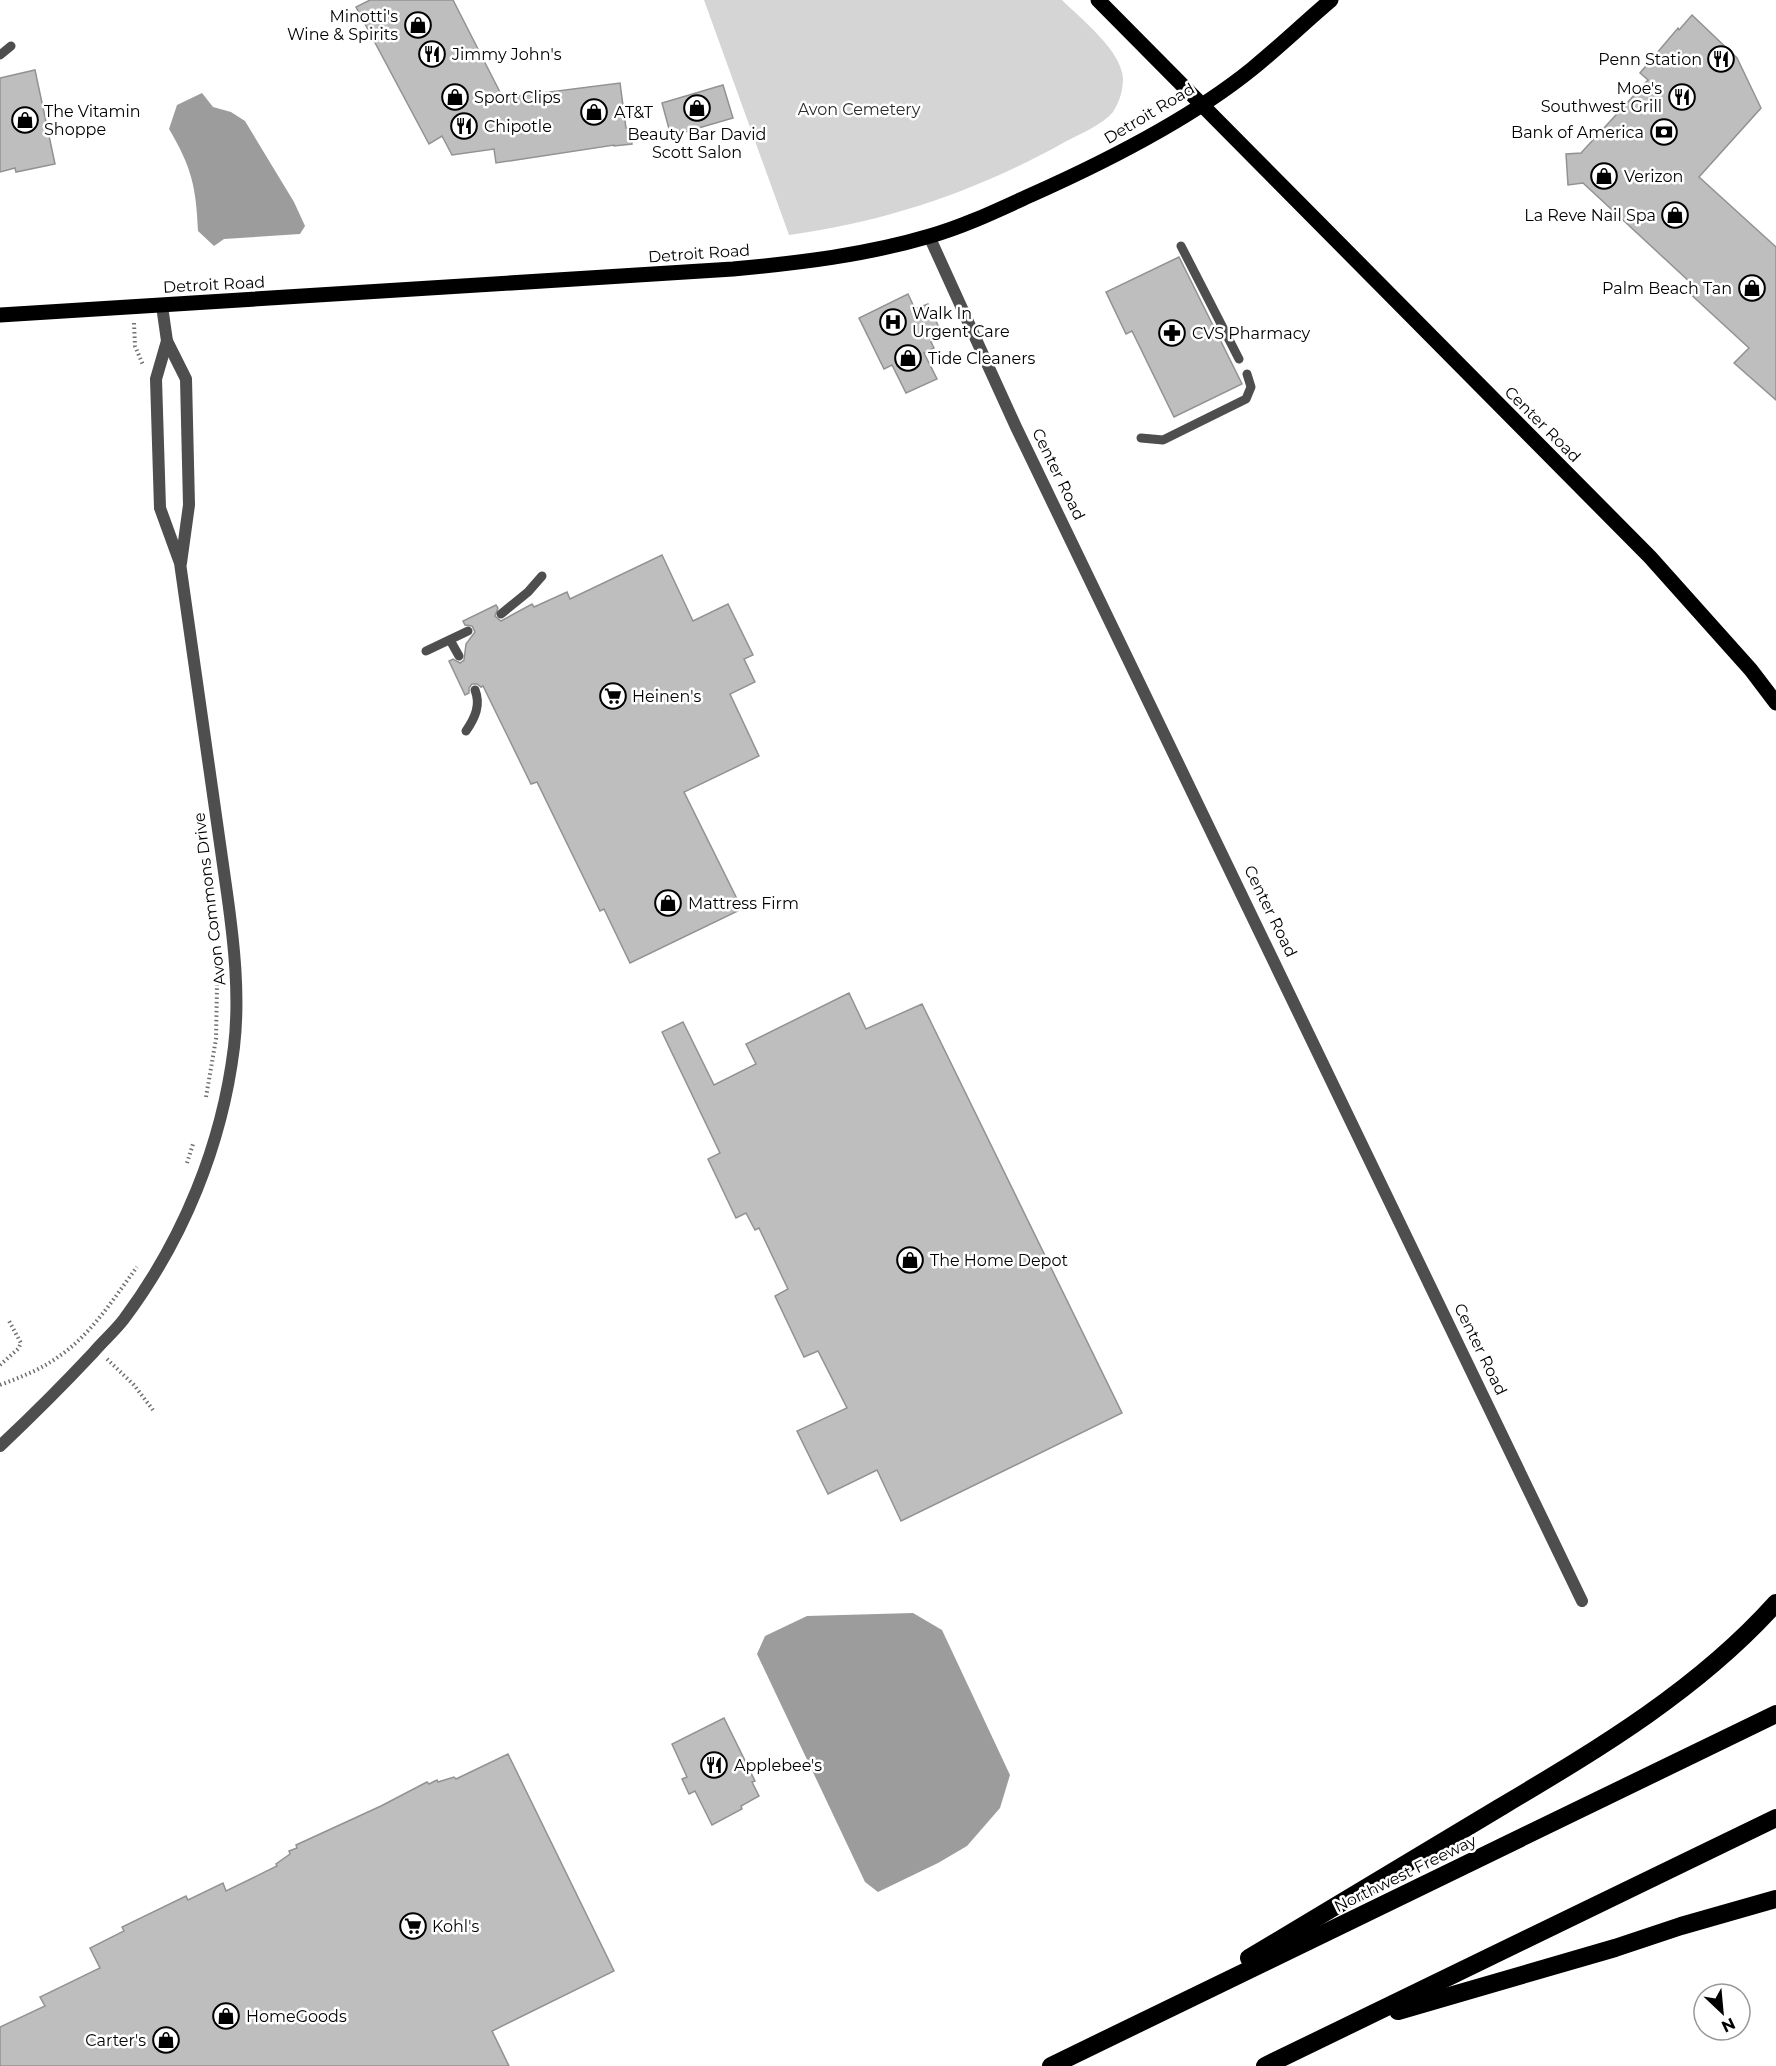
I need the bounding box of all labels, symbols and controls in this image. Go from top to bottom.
place label: Minotti's Wine & Spirits [287,7,398,44]
shop icon: Minotti's Wine & Spirits [403,10,433,40]
restaurant icon: Jimmy John's [417,39,447,69]
restaurant icon: Penn Station [1706,44,1736,74]
place label: Jimmy John's [451,45,562,64]
place label: Penn Station [1598,50,1702,69]
street label: Detroit Road [1101,79,1198,148]
place label: Moe's Southwest Grill [1541,79,1662,116]
shop icon: Sport Clips [440,82,470,112]
restaurant icon: Moe's Southwest Grill [1667,82,1697,112]
place label: Sport Clips [474,88,561,107]
shop icon: Beauty Bar David Scott Salon [682,93,712,123]
shop icon: AT&T [579,97,609,127]
park label: Avon Cemetery [798,100,921,119]
place label: The Vitamin Shoppe [44,102,141,139]
place label: AT&T [614,103,654,122]
shop icon: The Vitamin Shoppe [10,105,40,135]
restaurant icon: Chipotle [449,111,479,141]
place label: Chipotle [484,117,552,136]
bank icon: Bank of America [1649,117,1679,147]
place label: Bank of America [1511,123,1644,142]
place label: Beauty Bar David Scott Salon [628,125,766,162]
shop icon: Verizon [1589,161,1619,191]
place label: Verizon [1624,167,1683,186]
shop icon: La Reve Nail Spa [1660,200,1690,230]
place label: La Reve Nail Spa [1524,206,1656,225]
street label: Detroit Road [647,240,751,267]
street label: Detroit Road [162,272,266,297]
shop icon: Palm Beach Tan [1737,273,1767,303]
place label: Palm Beach Tan [1602,279,1732,298]
place label: Walk In Urgent Care [912,304,1010,341]
hospital icon: Walk In Urgent Care [878,307,908,337]
pharmacy icon: CVS Pharmacy [1157,318,1187,348]
place label: CVS Pharmacy [1192,324,1311,343]
shop icon: Tide Cleaners [893,343,923,373]
place label: Tide Cleaners [928,349,1036,368]
street label: Center Road [1501,382,1585,466]
street label: Center Road [1028,425,1089,523]
supermarket icon: Heinen's [598,681,628,711]
place label: Heinen's [632,687,702,706]
street label: Avon Commons Drive [189,811,230,987]
street label: Center Road [1240,862,1301,960]
shop icon: Mattress Firm [653,888,683,918]
place label: Mattress Firm [688,894,799,913]
shop icon: The Home Depot [895,1245,925,1275]
place label: The Home Depot [930,1251,1068,1270]
street label: Center Road [1450,1300,1511,1398]
restaurant icon: Applebee's [699,1750,729,1780]
place label: Applebee's [734,1756,822,1775]
street label: Northwest Freeway [1331,1831,1480,1916]
supermarket icon: Kohl's [398,1911,428,1941]
place label: Kohl's [432,1917,479,1936]
north arrow [1692,1982,1752,2042]
shop icon: HomeGoods [211,2001,241,2031]
place label: HomeGoods [246,2007,347,2026]
text: N [1718,2014,1738,2036]
shop icon: Carter's [151,2025,181,2055]
place label: Carter's [85,2031,146,2050]

